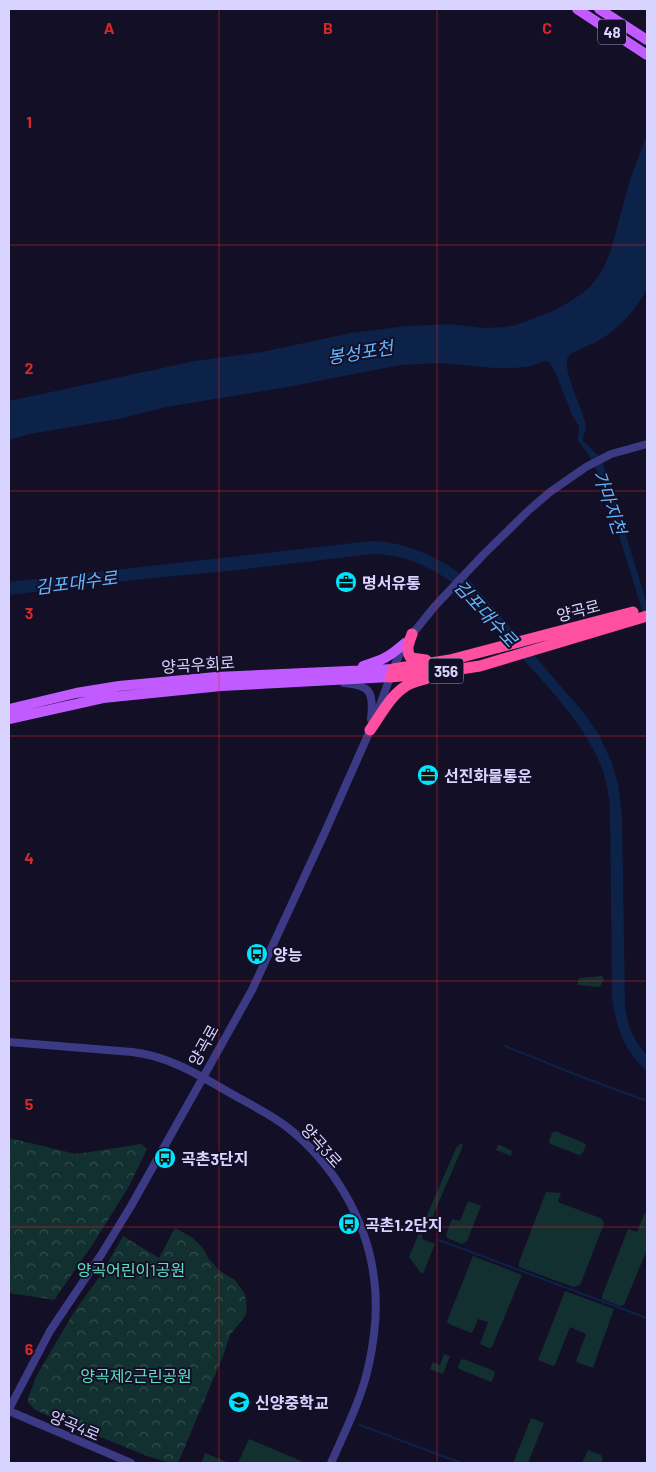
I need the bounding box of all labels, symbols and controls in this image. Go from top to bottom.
text: A [104,18,115,37]
text: B [323,18,333,37]
text: C [542,18,552,37]
road number: 48 [598,20,626,44]
text: 1 [26,112,32,131]
water label: 봉성포천 [326,336,397,368]
text: 2 [25,358,34,377]
water label: 가마지천 [589,467,632,539]
water label: 김포대수로 [34,566,120,598]
office icon: 명서유통 [334,570,358,594]
place label: 명서유통 [362,573,421,592]
water label: 김포대수로 [450,575,523,652]
street label: 양곡로 [554,595,602,625]
text: 3 [25,603,33,622]
street label: 양곡우회로 [161,652,236,676]
road number: 356 [428,658,464,684]
office icon: 선진화물통운 [416,763,440,787]
place label: 선진화물통운 [444,766,532,785]
text: 4 [24,848,34,867]
bus stop icon: 양능 [245,942,269,966]
place label: 양능 [273,945,303,964]
street label: 양곡로 [184,1021,222,1069]
text: 5 [25,1094,34,1113]
street label: 양곡3로 [297,1119,347,1171]
bus stop icon: 곡촌3단지 [153,1146,177,1170]
place label: 곡촌3단지 [181,1149,249,1168]
bus stop icon: 곡촌1.2단지 [337,1212,361,1236]
place label: 곡촌1.2단지 [365,1215,443,1234]
park label: 양곡어린이1공원 [77,1260,185,1279]
text: 6 [25,1339,34,1358]
park label: 양곡제2근린공원 [80,1366,192,1385]
school or university icon: 신양중학교 [227,1390,251,1414]
place label: 신양중학교 [255,1393,329,1412]
street label: 양곡4로 [47,1406,103,1444]

